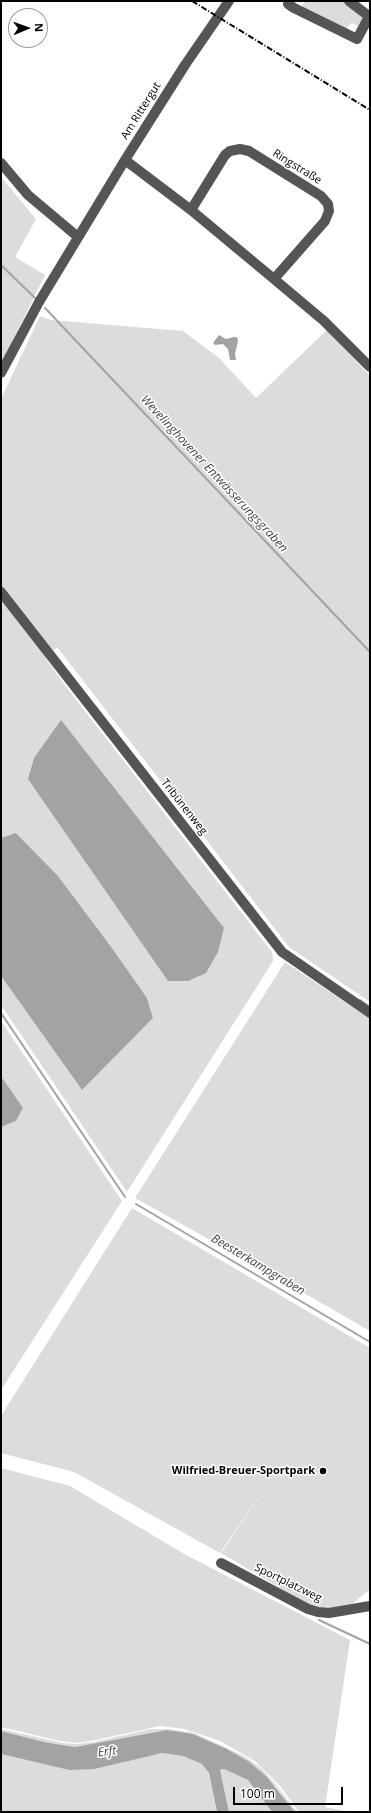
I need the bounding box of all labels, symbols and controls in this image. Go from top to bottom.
north arrow [8,8,48,48]
text: N [32,23,47,32]
street label: Am Rittergut [118,80,164,142]
street label: Ringstraße [270,147,324,187]
water label: Wevelinghovener Entwässerungsgraben [137,393,291,555]
street label: Tribünenweg [158,776,210,838]
water label: Beesterkampgraben [209,1231,307,1299]
place label: Wilfried-Breuer-Sportpark [172,1464,315,1478]
marker: Wilfried-Breuer-Sportpark [318,1466,328,1476]
street label: Sportplatzweg [252,1561,324,1605]
water label: Erft [97,1744,117,1760]
scale bar [235,1779,345,1805]
text: 100 m [240,1785,275,1802]

